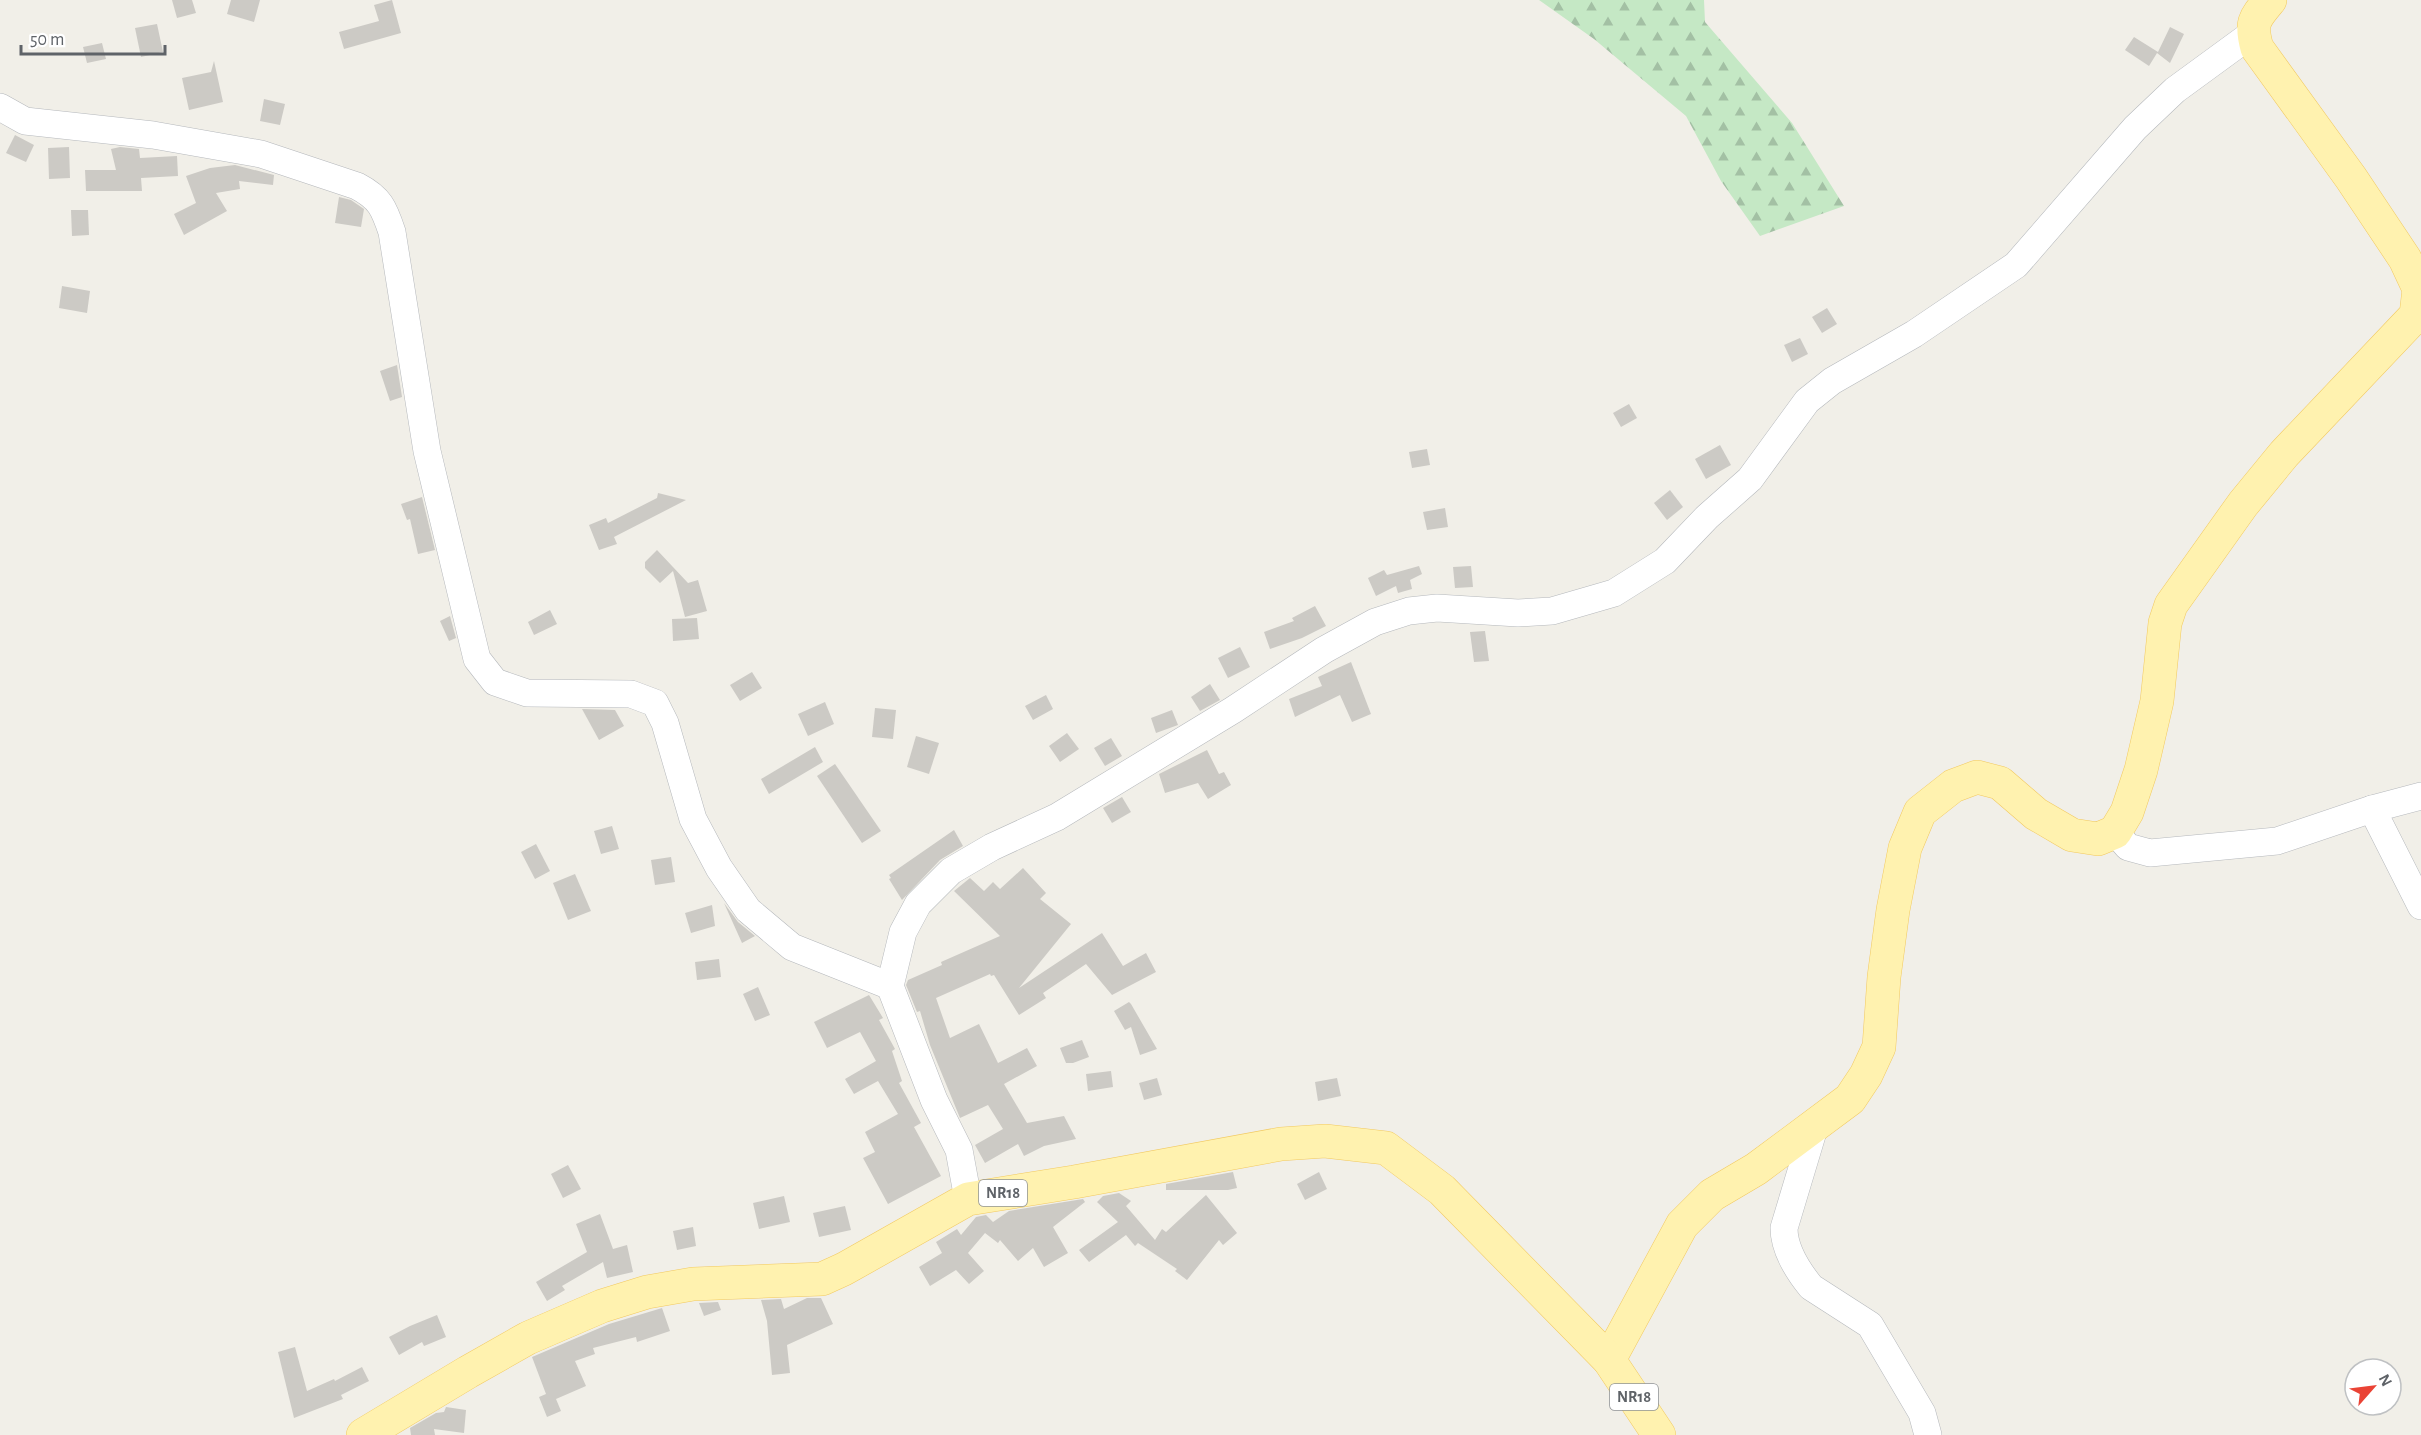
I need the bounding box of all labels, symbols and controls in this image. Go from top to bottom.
scale bar [21,18,165,56]
text: 50 m [30,31,64,49]
road number: NR18 [979,1180,1027,1206]
north arrow [2343,1357,2403,1417]
text: N [2376,1372,2395,1389]
road number: NR18 [1610,1384,1658,1410]

